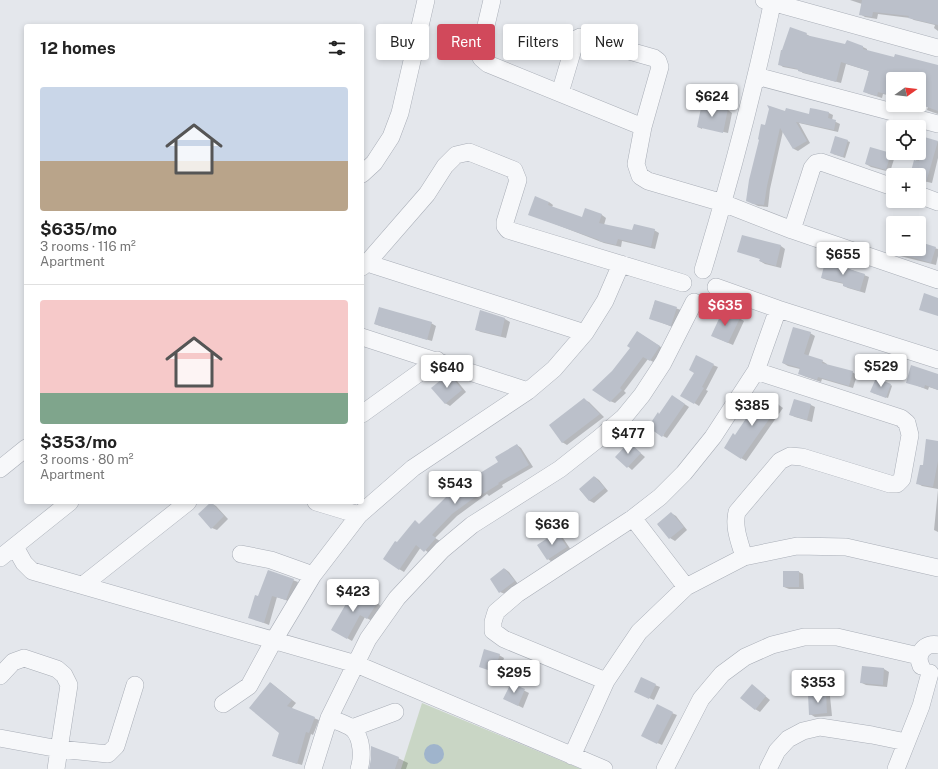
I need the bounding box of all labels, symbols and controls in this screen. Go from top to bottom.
chip: Buy [376,24,429,60]
chip: Rent [437,24,495,60]
chip: Filters [503,24,573,60]
chip: New [581,24,638,60]
icon: filters [326,37,348,59]
text: 12 homes [40,38,116,58]
north arrow [886,72,926,112]
map controls [886,72,926,256]
pin: $624 [688,84,736,118]
text: $624 [695,89,729,104]
icon: home [158,113,230,185]
button: locate [886,120,926,160]
button: + [886,168,926,208]
button: − [886,216,926,256]
text: $635/mo [40,219,117,239]
text: 3 rooms · 116 m² [40,239,136,254]
pin: $655 [819,242,867,276]
text: $655 [826,247,860,262]
text: Apartment [40,254,105,269]
pin: $635 [701,293,749,327]
text: $635 [708,298,742,313]
icon: home [158,326,230,398]
pin: $529 [857,354,905,388]
pin: $640 [423,355,471,389]
text: $529 [864,359,898,374]
text: $640 [430,360,464,375]
pin: $385 [728,393,776,427]
text: $385 [735,398,769,413]
pin: $477 [604,421,652,455]
text: $477 [611,426,645,441]
text: $353/mo [40,432,117,452]
text: 3 rooms · 80 m² [40,452,133,467]
text: Apartment [40,467,105,482]
pin: $543 [431,471,479,505]
text: $543 [438,476,472,491]
pin: $636 [528,512,576,546]
text: $636 [535,517,569,532]
pin: $423 [329,579,377,613]
text: $423 [336,584,370,599]
pin: $295 [490,660,538,694]
text: $295 [497,665,531,680]
pin: $353 [794,670,842,704]
text: $353 [801,675,835,690]

